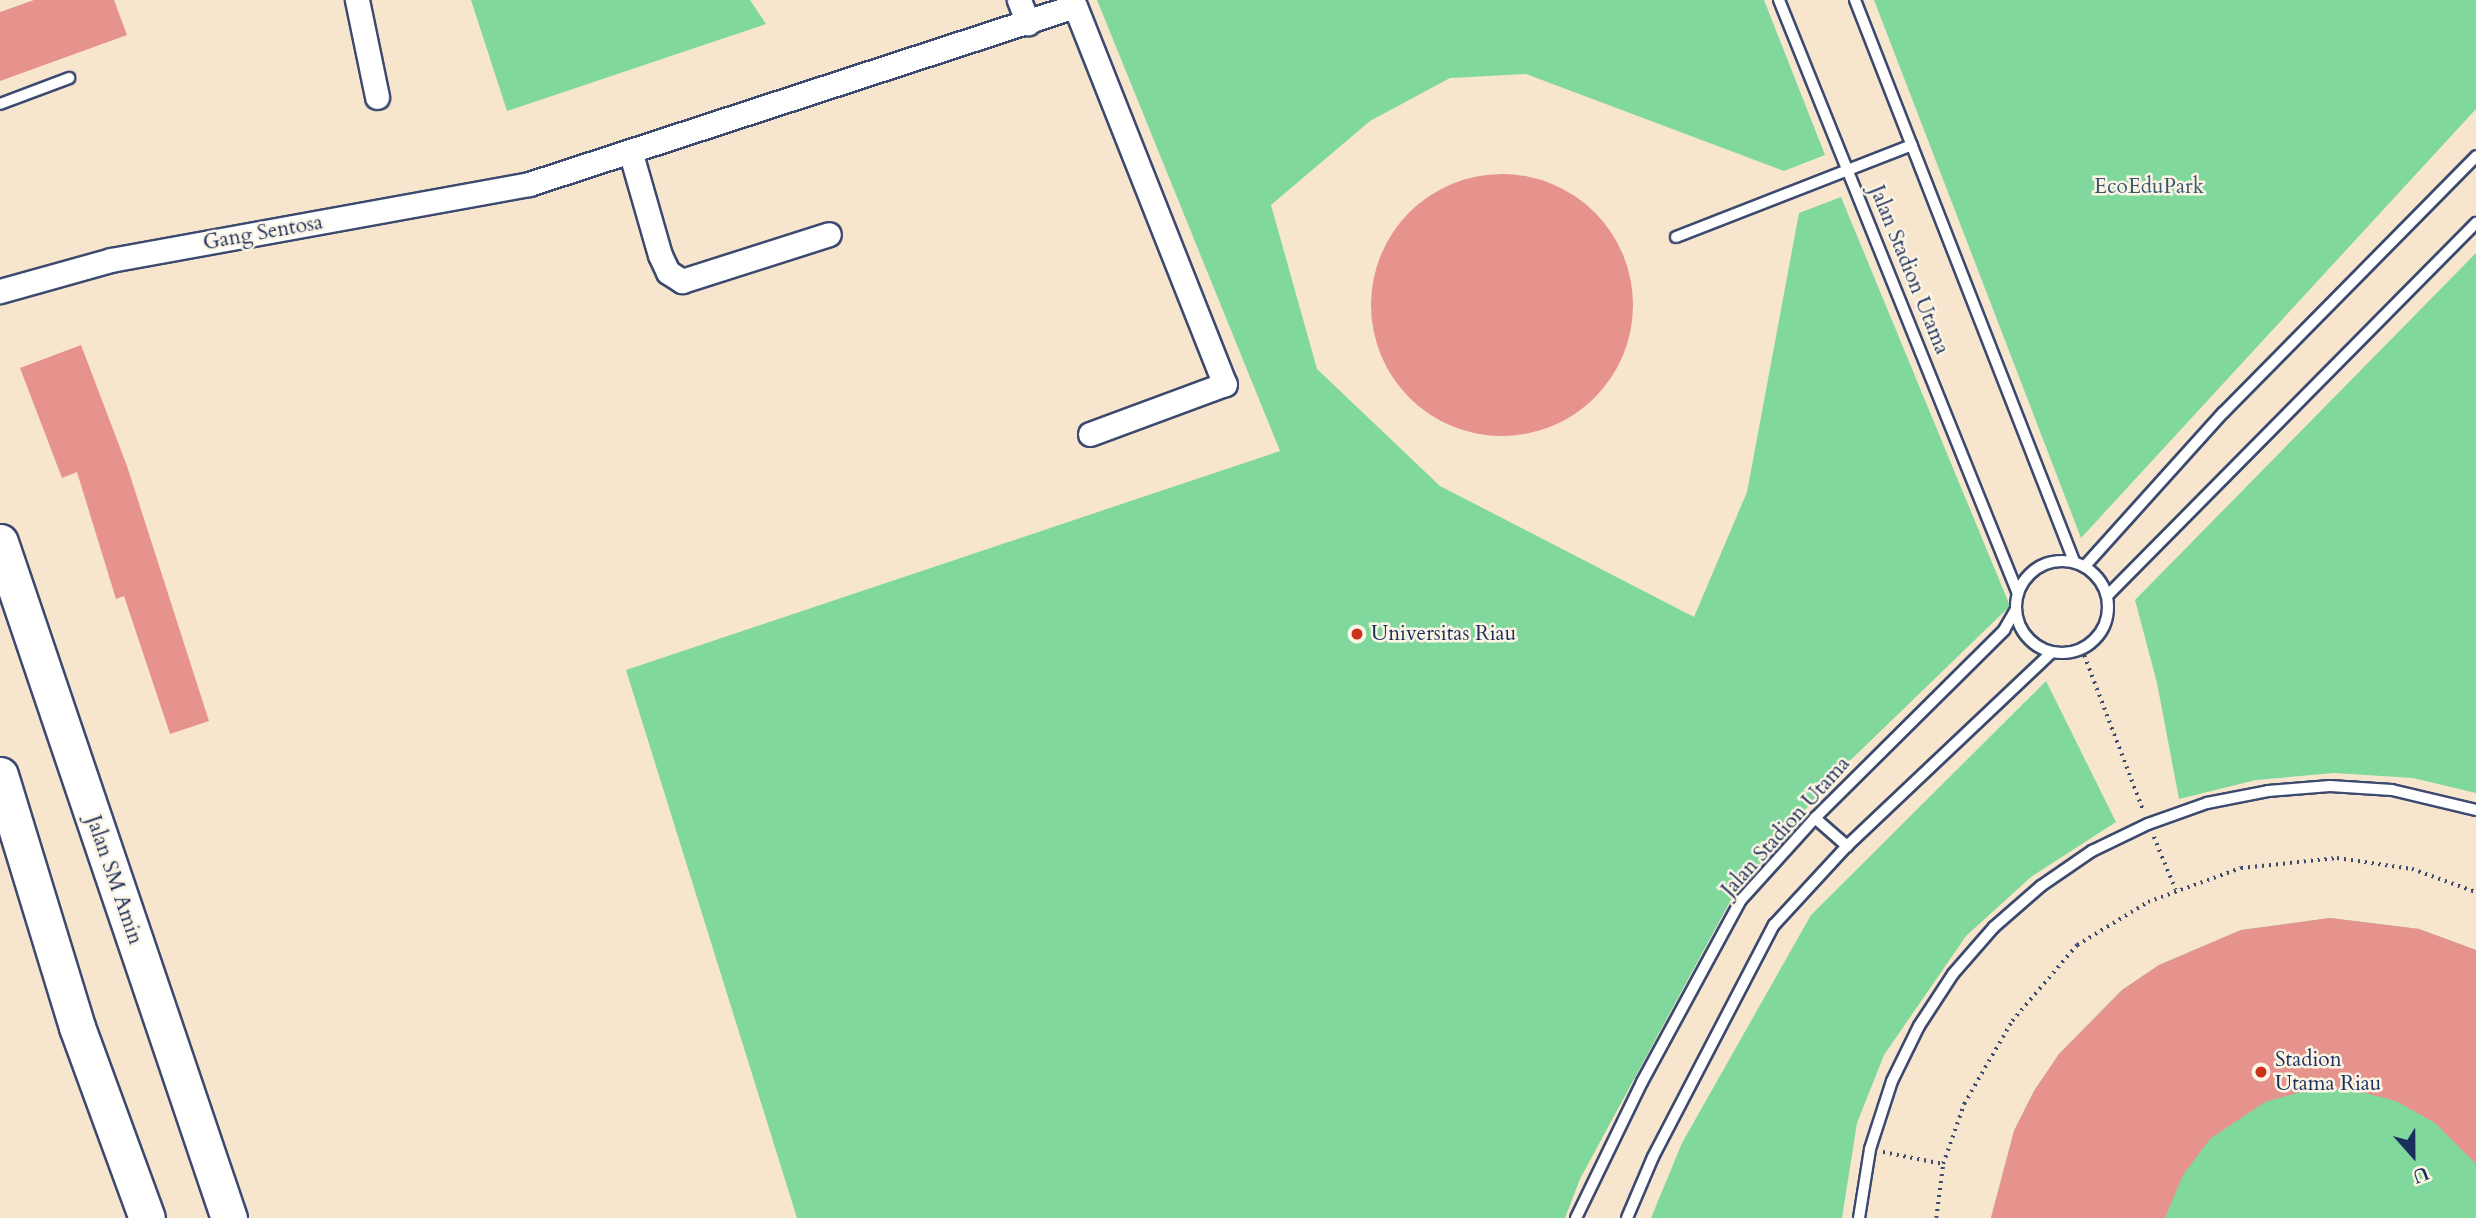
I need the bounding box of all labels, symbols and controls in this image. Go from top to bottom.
park label: EcoEduPark [2094,174,2204,200]
street label: Jalan Stadion Utama [1864,182,1954,358]
street label: Gang Sentosa [201,210,325,256]
place label: Universitas Riau [1371,621,1516,647]
marker: Universitas Riau [1349,626,1365,642]
street label: Jalan Stadion Utama [1716,752,1856,902]
street label: Jalan SM Amin [80,812,148,948]
place label: Stadion Utama Riau [2275,1047,2381,1097]
marker: Stadion Utama Riau [2253,1064,2269,1080]
north arrow [2378,1120,2448,1190]
text: U [2409,1160,2432,1190]

